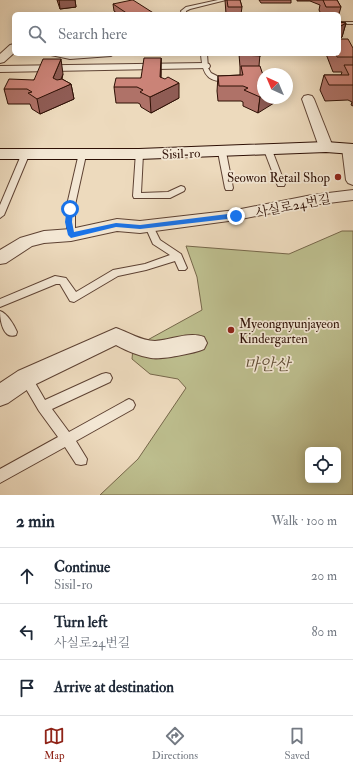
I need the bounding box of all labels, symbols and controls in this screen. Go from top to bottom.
search box [12,12,341,56]
icon: search [26,23,48,45]
text: Search here [58,25,127,44]
north arrow [257,68,293,104]
street label: Sisil-ro [162,145,201,163]
place label: Seowon Retail Shop [227,170,330,187]
marker: Seowon Retail Shop [333,172,343,182]
street label: 사실로24번길 [254,191,332,221]
route start [61,200,79,218]
route end [227,207,245,225]
place label: Myeongnyunjayeon Kindergarten [239,316,340,347]
marker: Myeongnyunjayeon Kindergarten [226,325,236,335]
park label: 마안산 [244,355,293,375]
map controls [305,447,341,483]
button: locate [305,447,341,483]
text: 2 min [16,511,55,532]
text: Walk · 100 m [271,513,337,529]
text: Continue [54,558,110,577]
icon: ahead [16,565,38,587]
text: 20 m [311,568,337,584]
text: Sisil-ro [54,577,92,593]
text: Turn left [54,613,108,632]
icon: left [16,621,38,643]
text: 80 m [311,624,337,640]
text: 사실로24번길 [54,635,130,651]
icon: arrive [16,677,38,699]
text: Arrive at destination [54,678,174,697]
tab: Map [43,725,65,762]
tab: Directions [152,725,198,762]
tab: Saved [285,725,310,762]

